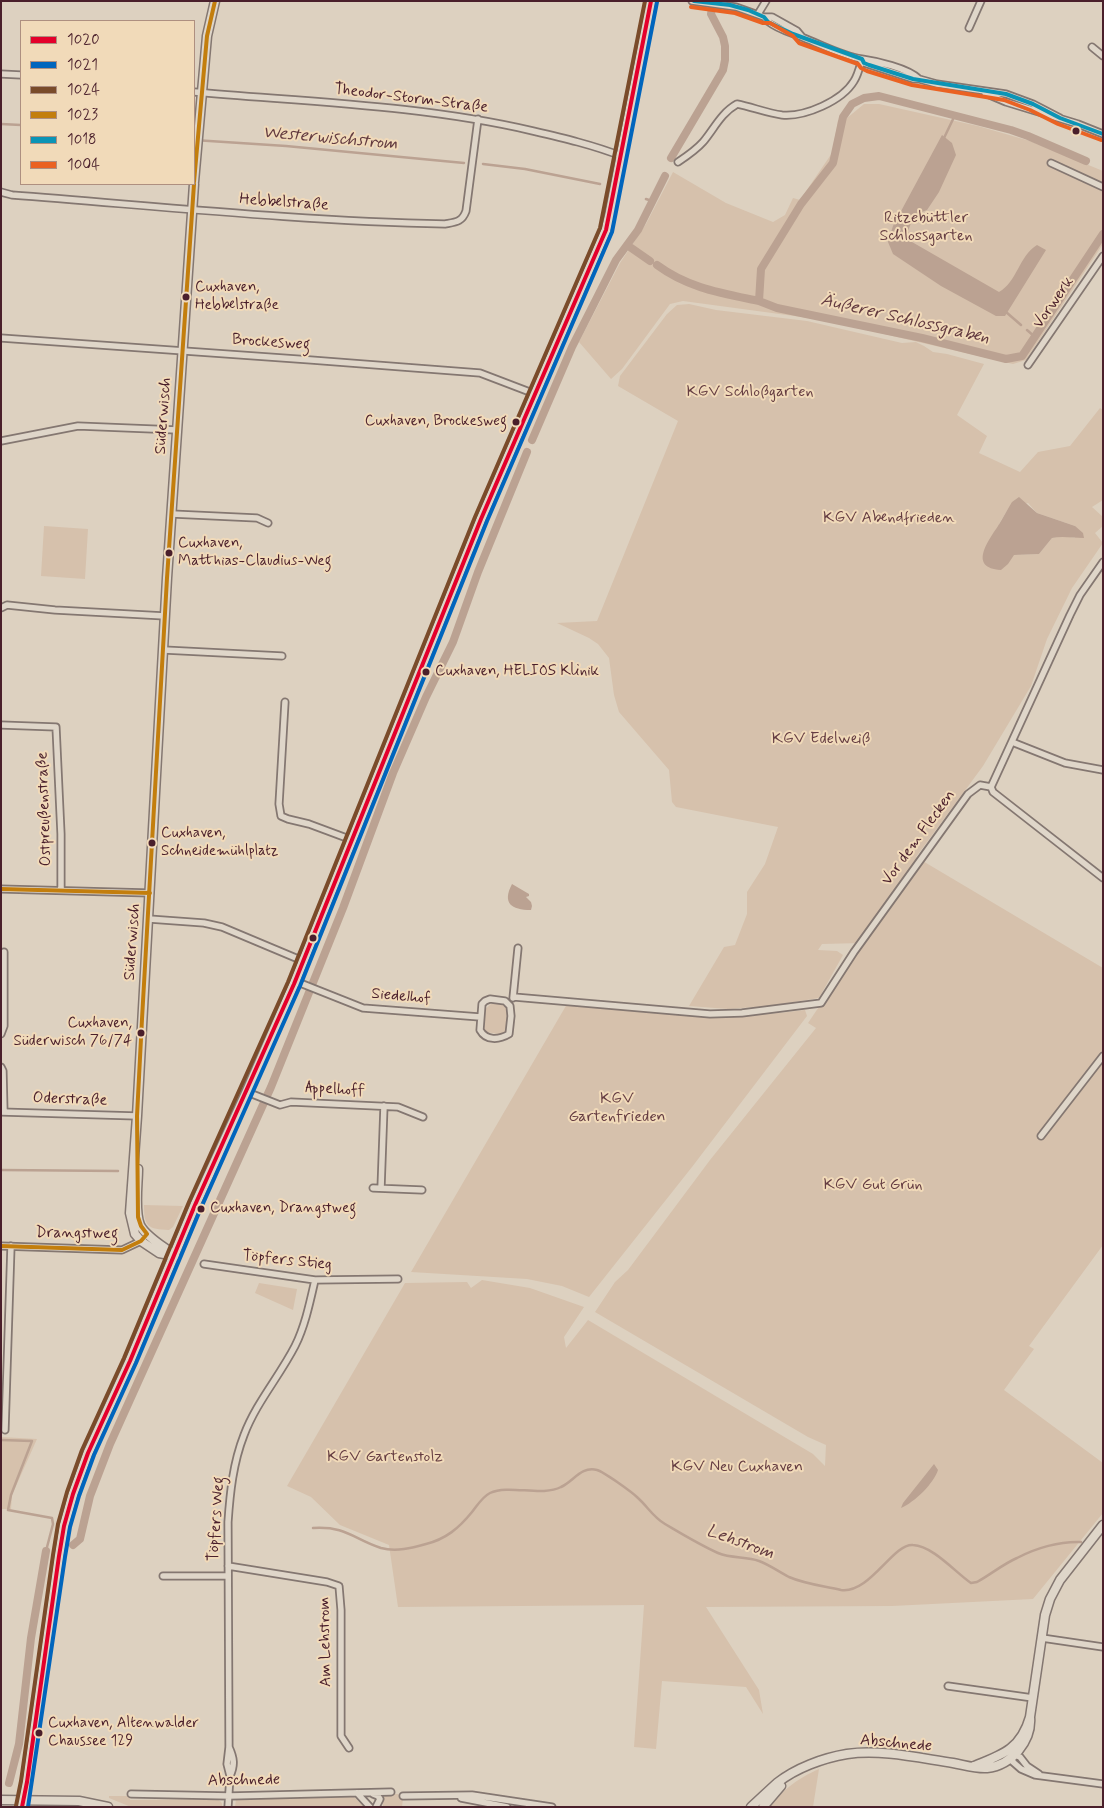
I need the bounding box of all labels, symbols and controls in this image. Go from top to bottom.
legend [20,20,195,185]
text: 1020 [67,30,100,50]
text: 1021 [67,55,98,75]
text: 1024 [67,80,100,100]
street label: Theodor-Storm-Straße [333,80,489,118]
text: 1023 [67,105,98,125]
water label: Westerwischstrom [262,122,398,156]
unlabelled marker [1071,126,1081,136]
text: 1018 [67,130,97,150]
text: 1004 [67,155,100,175]
street label: Hebbelstraße [239,190,329,216]
park label: Ritzebüttler Schlossgarten [879,209,973,247]
street label: Vorwerk [1029,273,1079,333]
place label: Cuxhaven, Hebbelstraße [195,279,279,314]
water label: Äußerer Schlossgraben [819,290,991,350]
marker: Cuxhaven, Hebbelstraße [181,292,191,302]
street label: Brockesweg [231,331,311,355]
street label: Süderwisch [152,377,176,455]
park label: KGV Schloßgarten [686,383,814,403]
place label: Cuxhaven, Brockesweg [365,413,507,431]
marker: Cuxhaven, Brockesweg [511,417,521,427]
park label: KGV Abendfrieden [823,509,955,529]
place label: Cuxhaven, Matthias-Claudius-Weg [178,535,332,570]
marker: Cuxhaven, Matthias-Claudius-Weg [164,548,174,558]
place label: Cuxhaven, HELIOS Klinik [435,663,599,681]
marker: Cuxhaven, HELIOS Klinik [421,667,431,677]
park label: KGV Edelweiß [772,730,870,750]
street label: Ostpreußenstraße [33,751,57,867]
street label: Vor dem Flecken [878,787,960,889]
place label: Cuxhaven, Schneidemühlplatz [161,825,278,860]
marker: Cuxhaven, Schneidemühlplatz [147,838,157,848]
street label: Süderwisch [121,903,145,981]
unlabelled marker [308,933,318,943]
street label: Siedelhof [371,985,431,1009]
place label: Cuxhaven, Süderwisch 76/74 [14,1015,132,1050]
marker: Cuxhaven, Süderwisch 76/74 [136,1028,146,1038]
street label: Appelhoff [305,1079,365,1101]
street label: Oderstraße [32,1089,108,1111]
park label: KGV Gartenfrieden [568,1090,666,1128]
park label: KGV Gut Grün [823,1176,923,1196]
place label: Cuxhaven, Drangstweg [210,1200,356,1218]
marker: Cuxhaven, Drangstweg [196,1204,206,1214]
street label: Drangstweg [35,1224,119,1244]
street label: Töpfers Stieg [241,1247,333,1275]
park label: KGV Gartenstolz [327,1448,443,1468]
park label: KGV Neu Cuxhaven [671,1458,803,1478]
street label: Töpfers Weg [204,1476,230,1562]
water label: Lehstrom [703,1521,777,1565]
street label: Am Lehstrom [316,1597,336,1687]
place label: Cuxhaven, Altenwalder Chaussee 129 [48,1715,199,1750]
marker: Cuxhaven, Altenwalder Chaussee 129 [34,1728,44,1738]
street label: Abschnede [859,1731,933,1757]
street label: Abschnede [208,1771,280,1791]

